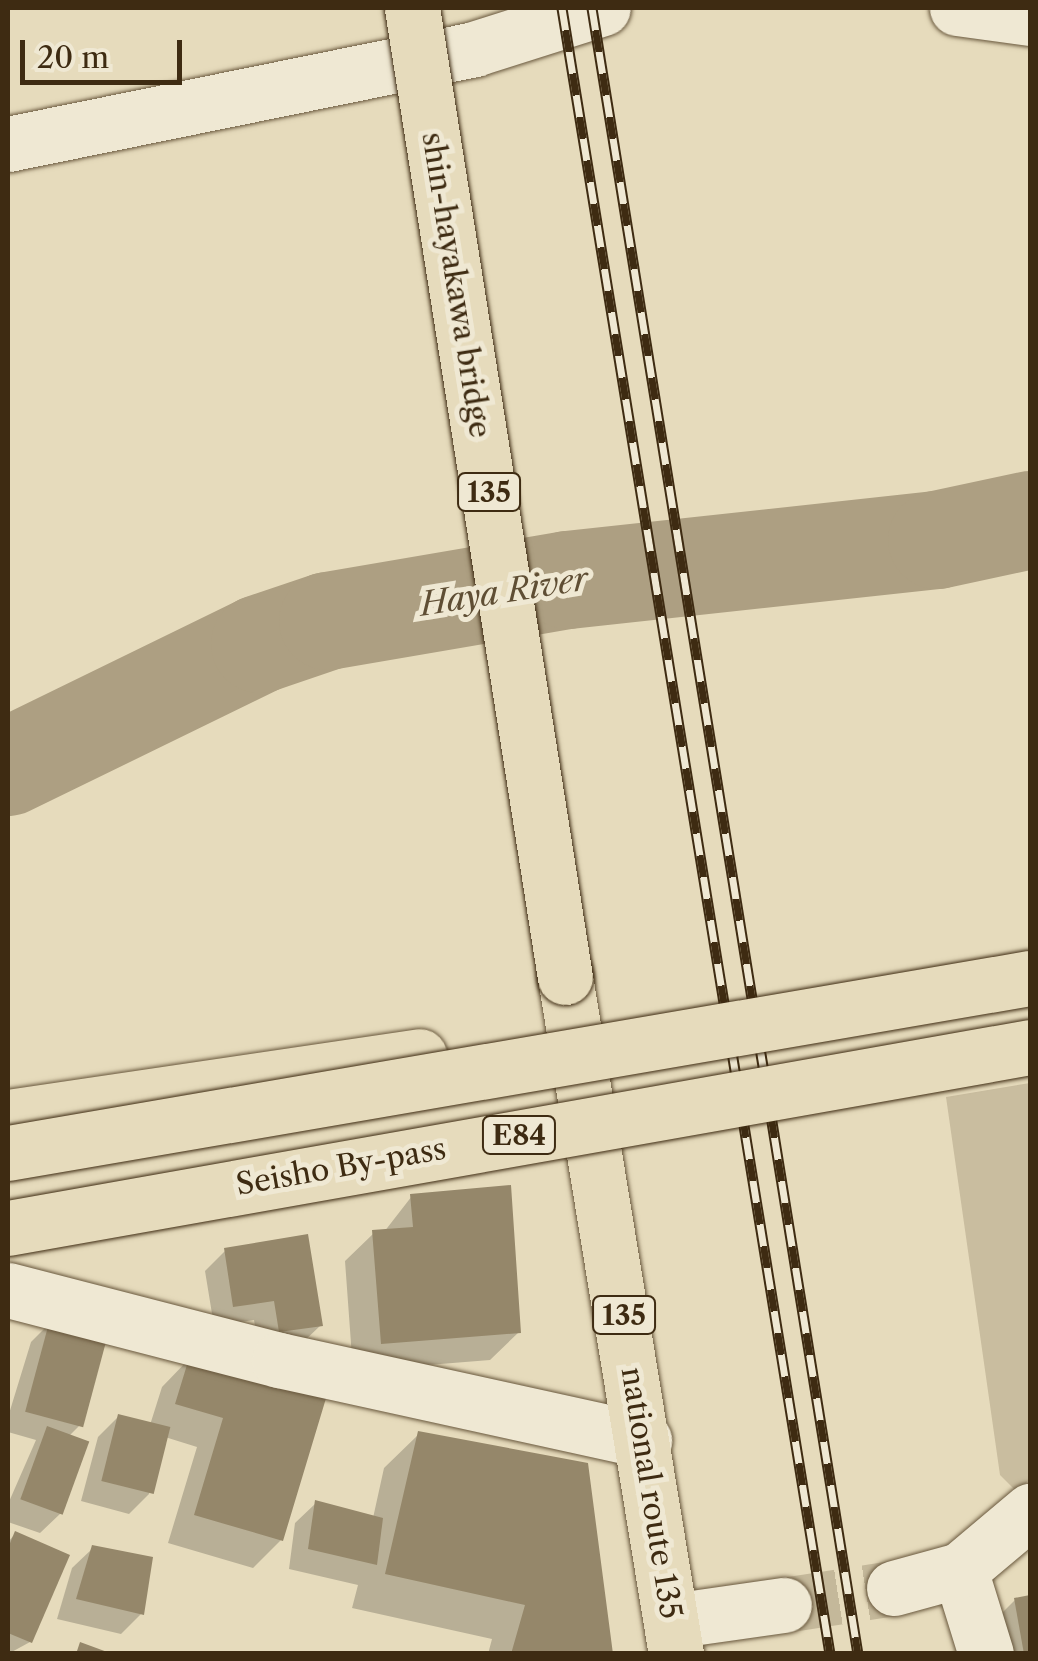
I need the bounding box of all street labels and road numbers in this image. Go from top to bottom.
street label: shin-hayakawa bridge [414,129,498,441]
road number: 135 [456,469,522,515]
road number: E84 [482,1112,556,1158]
street label: Seisho By-pass [233,1131,449,1203]
road number: 135 [592,1292,656,1338]
street label: national route 135 [613,1365,689,1621]

